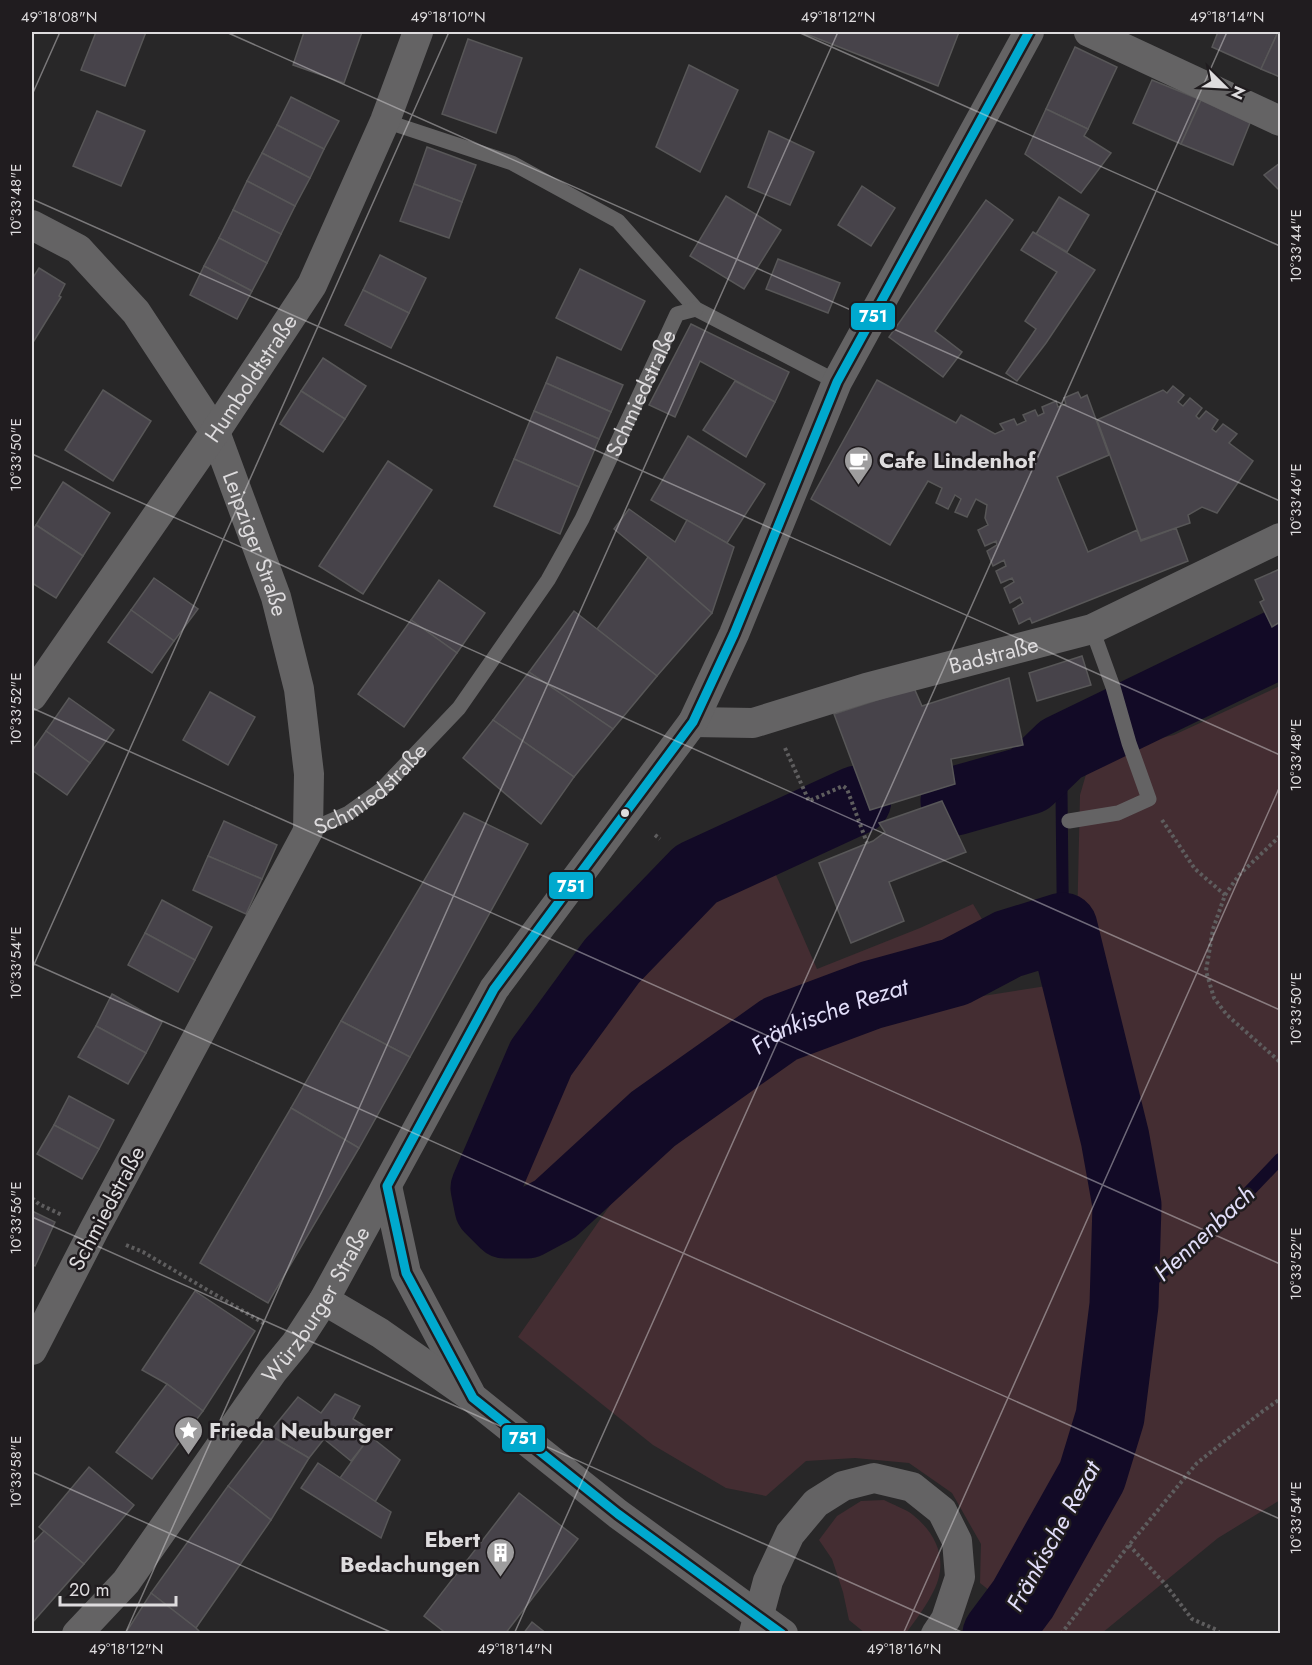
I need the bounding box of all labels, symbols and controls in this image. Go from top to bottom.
text: 49°18'08"N [21,6,97,28]
text: 49°18'10"N [410,6,486,28]
text: 49°18'12"N [801,6,875,28]
text: 49°18'14"N [1190,6,1264,28]
north arrow [1195,57,1255,117]
text: N [1225,82,1251,103]
text: 10°33'48"E [5,164,27,236]
text: 10°33'44"E [1285,209,1307,283]
line badge: 751 [850,302,896,331]
text: 751 [859,305,887,328]
street label: Humboldtstraße [197,307,305,449]
street label: Schmiedstraße [597,324,684,462]
text: 10°33'50"E [5,418,27,492]
cafe icon: Cafe Lindenhof [842,444,874,486]
place label: Cafe Lindenhof [879,444,1037,476]
text: 10°33'46"E [1285,463,1307,537]
street label: Leipziger Straße [215,466,296,619]
street label: Badstraße [945,628,1042,682]
text: 10°33'52"E [5,673,27,745]
text: 10°33'48"E [1285,719,1307,791]
street label: Schmiedstraße [308,735,434,843]
unlabelled marker [619,807,631,819]
line badge: 751 [548,871,594,900]
text: 751 [557,875,585,898]
text: 10°33'54"E [5,926,27,1000]
water label: Fränkische Rezat [743,968,913,1062]
text: 10°33'50"E [1285,972,1307,1046]
street label: Schmiedstraße [60,1140,152,1276]
water label: Hennenbach [1146,1177,1262,1289]
text: 10°33'56"E [5,1182,27,1254]
street label: Würzburger Straße [254,1220,377,1389]
text: 10°33'52"E [1285,1228,1307,1300]
place icon: Frieda Neuburger [172,1414,204,1456]
place label: Frieda Neuburger [209,1414,393,1446]
line badge: 751 [501,1424,546,1453]
text: 751 [509,1427,537,1450]
text: 10°33'58"E [5,1436,27,1508]
water label: Fränkische Rezat [997,1453,1110,1618]
text: 10°33'54"E [1285,1481,1307,1555]
place label: Ebert Bedachungen [340,1523,480,1580]
building icon: Ebert Bedachungen [485,1536,517,1578]
scale bar [60,1569,176,1607]
text: 20 m [69,1577,109,1603]
text: 49°18'12"N [89,1638,163,1660]
text: 49°18'14"N [478,1638,552,1660]
text: 49°18'16"N [867,1638,941,1660]

